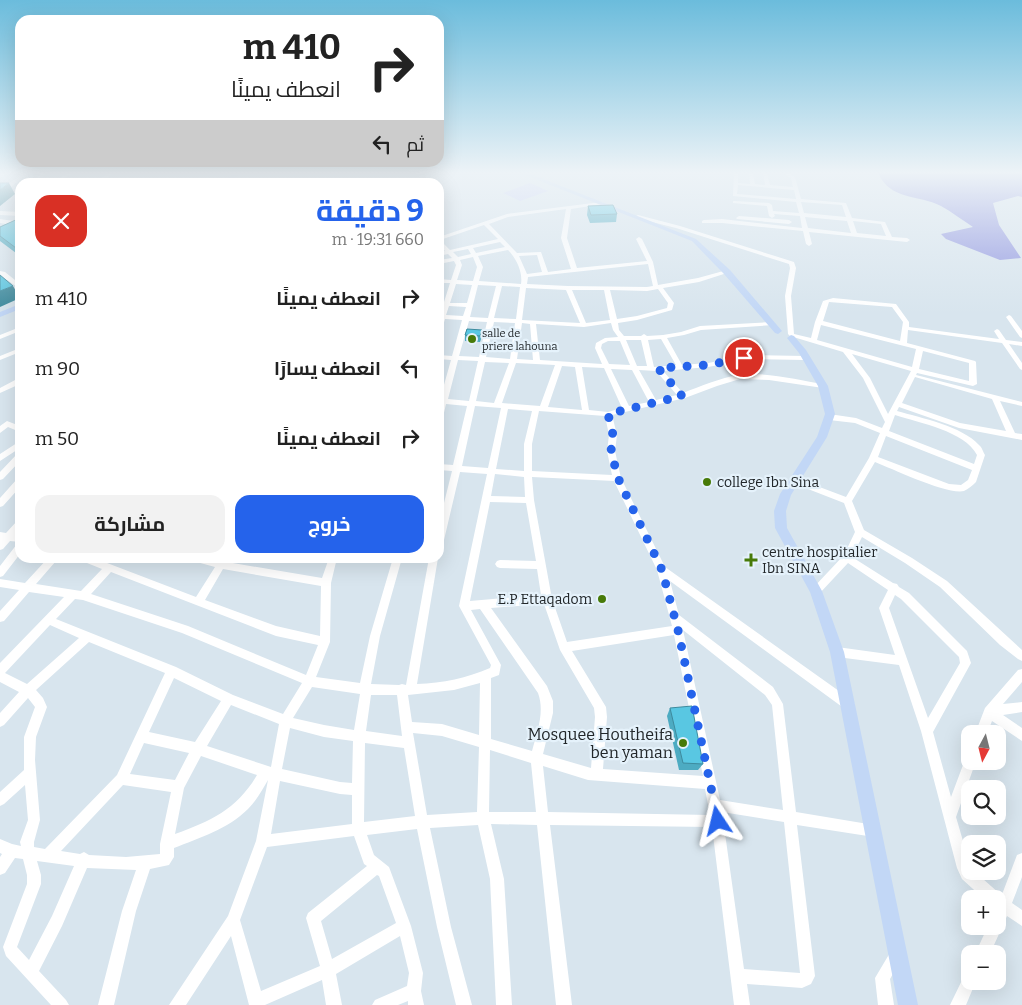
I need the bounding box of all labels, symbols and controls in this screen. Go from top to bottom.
text: 410 m [243,26,341,68]
icon: right [359,35,424,100]
text: انعطف يمينًا [231,76,341,103]
icon: left [368,130,396,158]
text: ثم [406,133,424,156]
text: 9 دقيقة [316,193,424,229]
button: close [35,195,87,247]
text: 660 m · 19:31 [332,230,424,249]
icon: right [396,284,424,312]
text: 410 m [35,287,88,310]
text: انعطف يمينًا [276,287,381,310]
place label: salle de priere lahouna [482,327,557,353]
marker: salle de priere lahouna [466,333,478,345]
pin [723,337,765,379]
icon: arrive [730,344,758,372]
icon: left [396,354,424,382]
text: 90 m [35,357,80,380]
text: انعطف يسارًا [274,357,381,380]
icon: right [396,424,424,452]
text: 50 m [35,427,79,450]
text: انعطف يمينًا [276,427,381,450]
place label: college Ibn Sina [717,474,819,491]
marker: college Ibn Sina [701,476,713,488]
button: مشاركة [35,495,225,553]
button: خروج [235,495,424,553]
place label: centre hospitalier Ibn SINA [762,544,877,577]
marker: centre hospitalier Ibn SINA [744,553,758,567]
place label: E.P Ettaqadom [498,591,593,608]
marker: E.P Ettaqadom [596,593,608,605]
place label: Mosquee Houtheifa ben yaman [527,725,673,762]
north arrow [961,725,1006,770]
map controls [961,725,1006,990]
marker: Mosquee Houtheifa ben yaman [677,737,689,749]
button: search [961,780,1006,825]
position arrow [691,794,743,846]
button: layers [961,835,1006,880]
button: + [961,890,1006,935]
button: − [961,945,1006,990]

